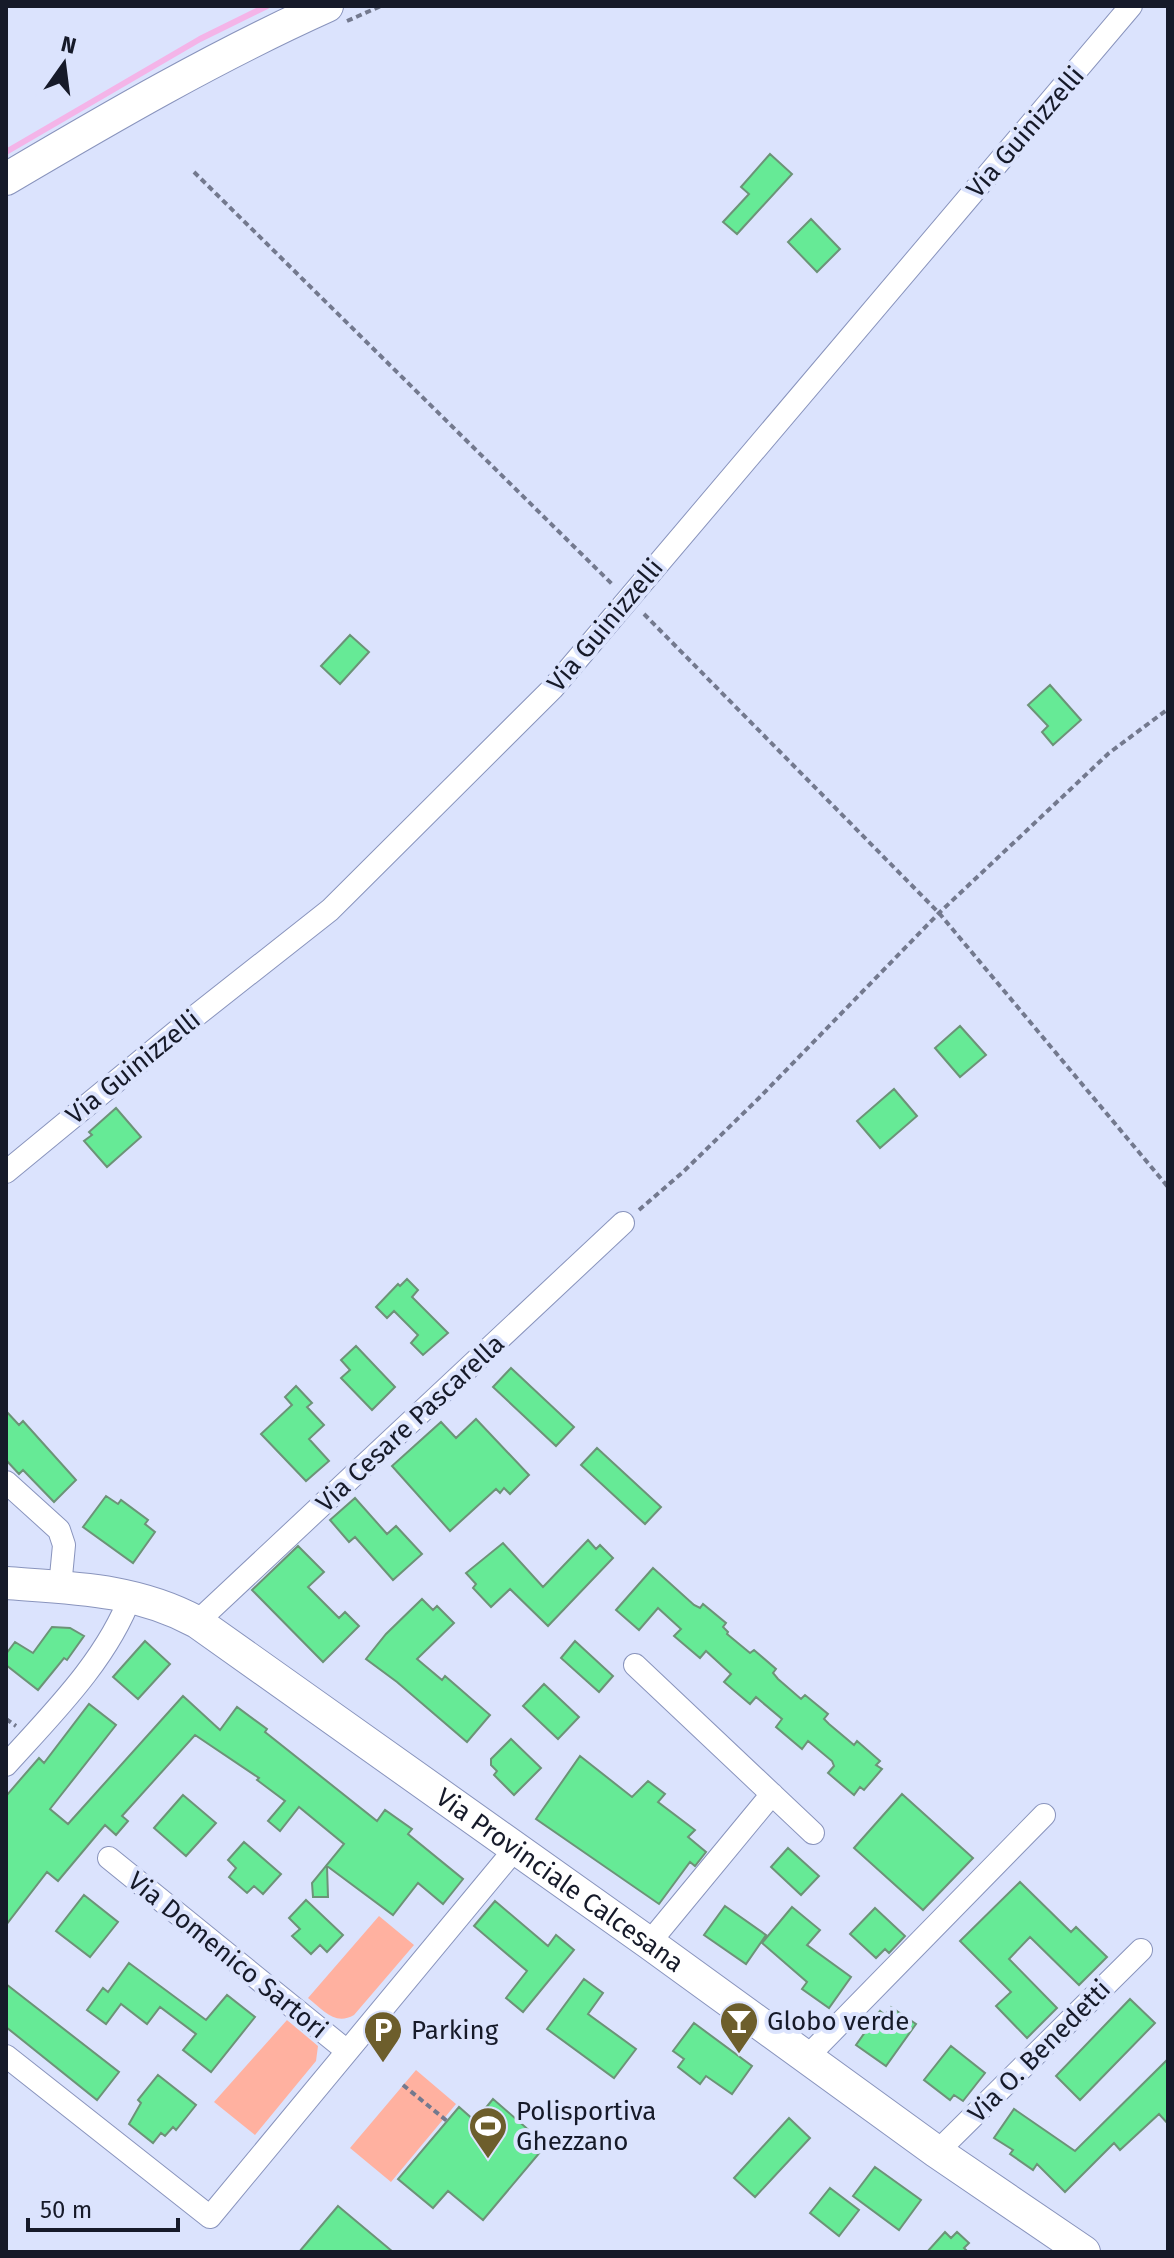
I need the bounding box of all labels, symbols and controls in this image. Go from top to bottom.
north arrow [24,24,104,104]
text: N [58,30,79,60]
street label: Via Guinizzelli [960,60,1091,204]
street label: Via Guinizzelli [541,553,670,698]
street label: Via Guinizzelli [60,1004,207,1131]
street label: Via Cesare Pascarella [310,1328,511,1519]
street label: Via Provinciale Calcesana [430,1782,690,1979]
street label: Via Domenico Sartori [122,1865,334,2045]
street label: Via O. Benedetti [962,1974,1117,2129]
bar icon: Globo verde [718,2000,760,2055]
place label: Globo verde [767,2006,909,2037]
parking icon: Parking [362,2009,404,2064]
place label: Parking [411,2015,499,2046]
place label: Polisportiva Ghezzano [516,2096,657,2157]
sports icon: Polisportiva Ghezzano [467,2105,509,2160]
scale bar [28,2182,178,2232]
text: 50 m [40,2196,92,2224]

